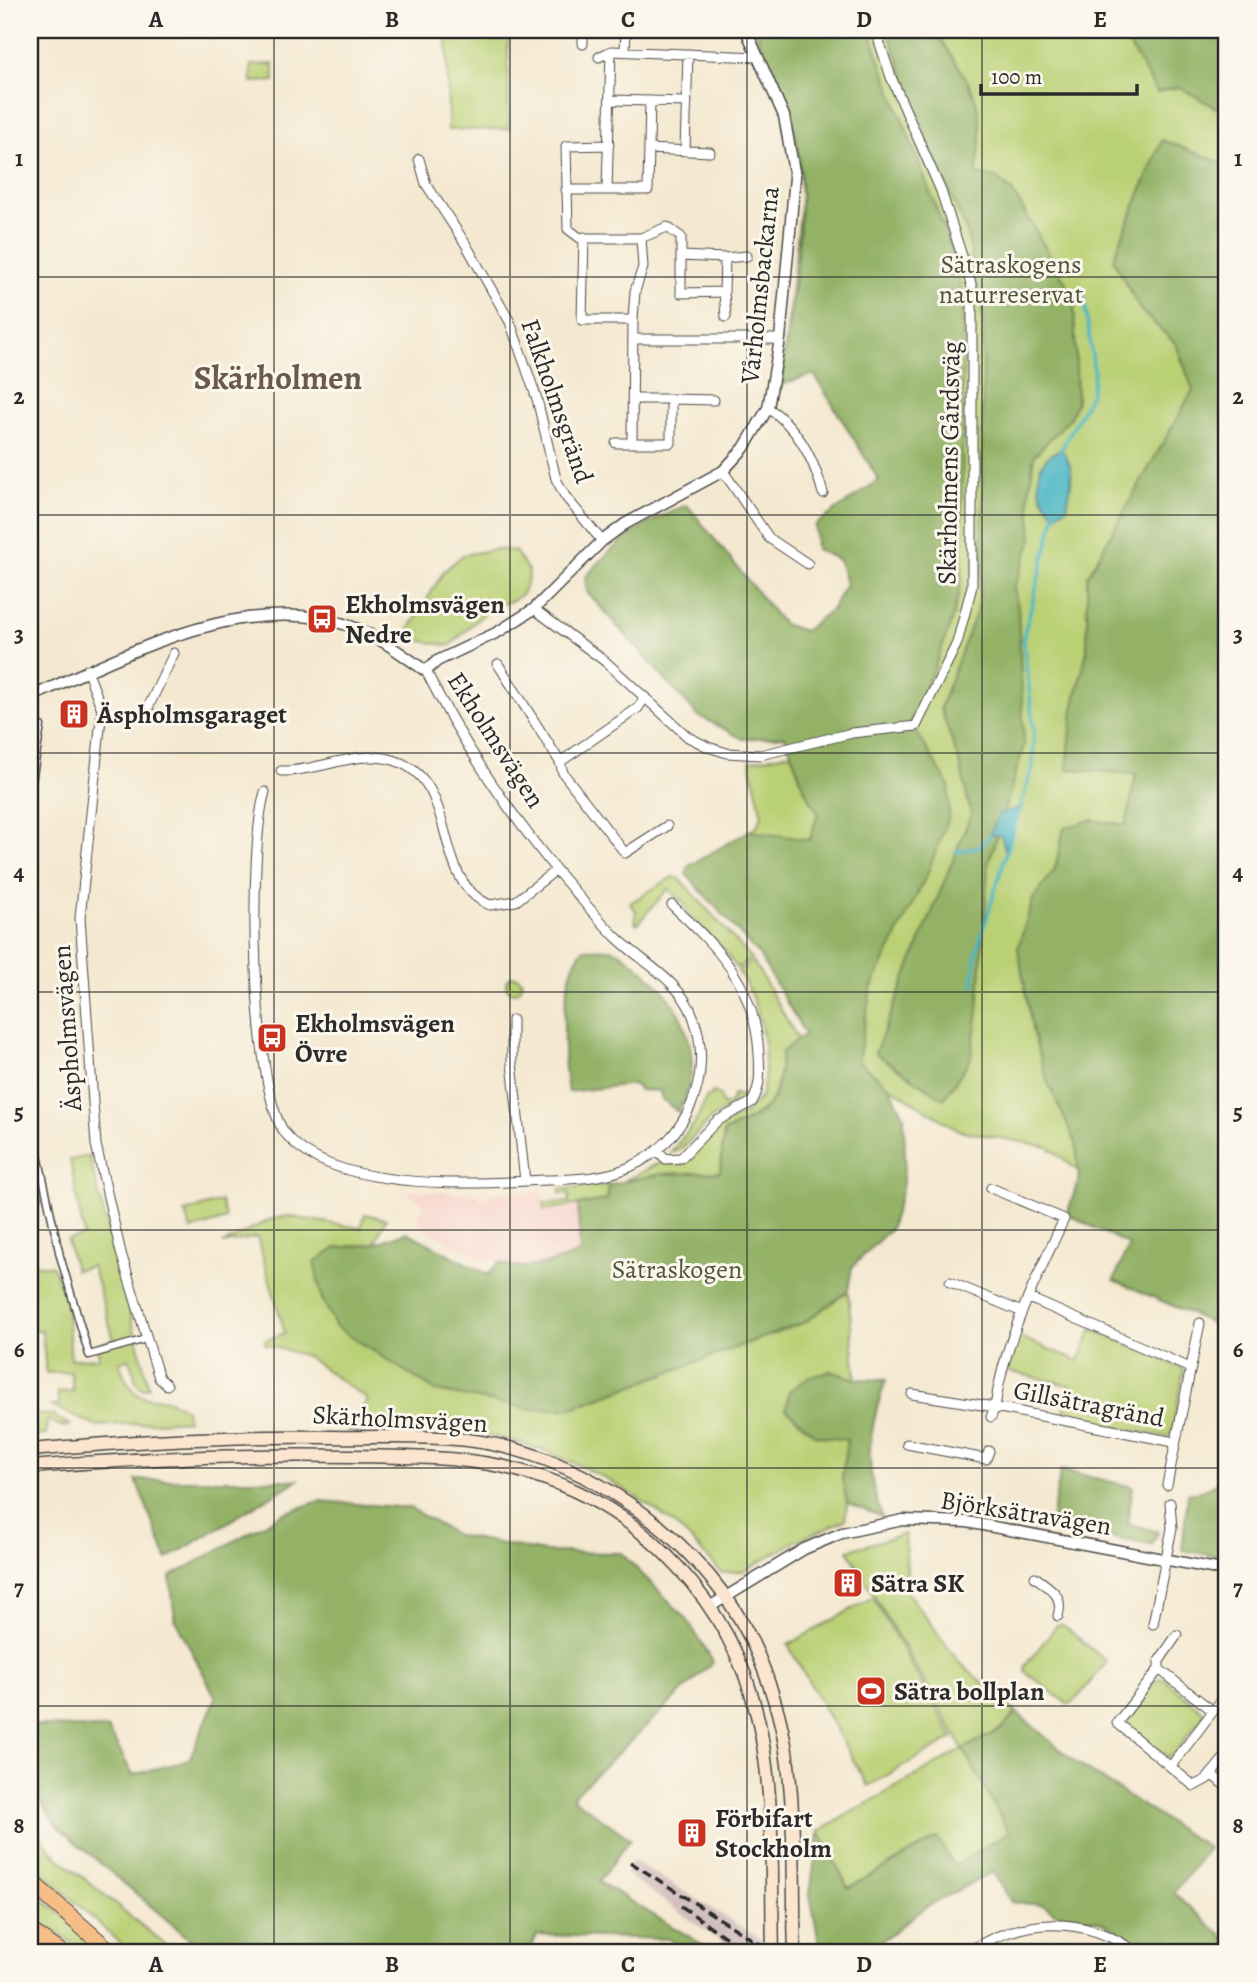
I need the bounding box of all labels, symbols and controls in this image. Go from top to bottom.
text: A [148,4,164,35]
text: B [385,4,399,35]
text: C [621,4,635,35]
text: D [856,4,872,35]
text: E [1093,4,1107,35]
scale bar [981,52,1136,96]
text: 100 m [991,63,1042,91]
text: 1 [15,143,23,174]
text: 1 [1234,143,1242,174]
street label: Vårholmsbackarna [732,185,788,386]
park label: Sätraskogens naturreservat [939,247,1084,312]
street label: Falkholmsgränd [512,314,602,488]
street label: Skärholmens Gårdsväg [929,341,969,585]
district label: Skärholmen [194,355,362,400]
text: 2 [13,381,25,412]
text: 2 [1232,381,1244,412]
place label: Ekholmsvägen Nedre [345,587,505,652]
bus stop icon: Ekholmsvägen Nedre [305,602,339,636]
text: 3 [14,619,24,650]
text: 3 [1233,619,1243,650]
street label: Ekholmsvägen [439,665,553,815]
building icon: Äspholmsgaraget [57,697,91,731]
place label: Äspholmsgaraget [96,697,287,732]
text: 4 [14,857,25,888]
text: 4 [1233,857,1244,888]
street label: Äspholmsvägen [44,944,90,1113]
place label: Ekholmsvägen Övre [295,1006,455,1071]
bus stop icon: Ekholmsvägen Övre [255,1021,289,1055]
text: 5 [14,1096,24,1127]
text: 5 [1233,1096,1243,1127]
park label: Sätraskogen [612,1252,742,1287]
text: 6 [14,1334,25,1365]
text: 6 [1233,1334,1244,1365]
street label: Gillsätragränd [1011,1372,1167,1436]
street label: Skärholmsvägen [311,1397,489,1441]
street label: Björksätravägen [938,1482,1114,1544]
building icon: Sätra SK [831,1566,865,1600]
place label: Sätra SK [871,1566,964,1601]
text: 7 [14,1572,24,1603]
text: 7 [1233,1572,1243,1603]
sports icon: Sätra bollplan [854,1674,888,1708]
place label: Sätra bollplan [894,1674,1045,1709]
place label: Förbifart Stockholm [715,1801,832,1866]
text: 8 [13,1810,25,1841]
text: 8 [1232,1810,1244,1841]
building icon: Förbifart Stockholm [675,1816,709,1850]
text: A [148,1949,164,1980]
text: B [385,1949,399,1980]
text: C [621,1949,635,1980]
text: D [856,1949,872,1980]
text: E [1093,1949,1107,1980]

